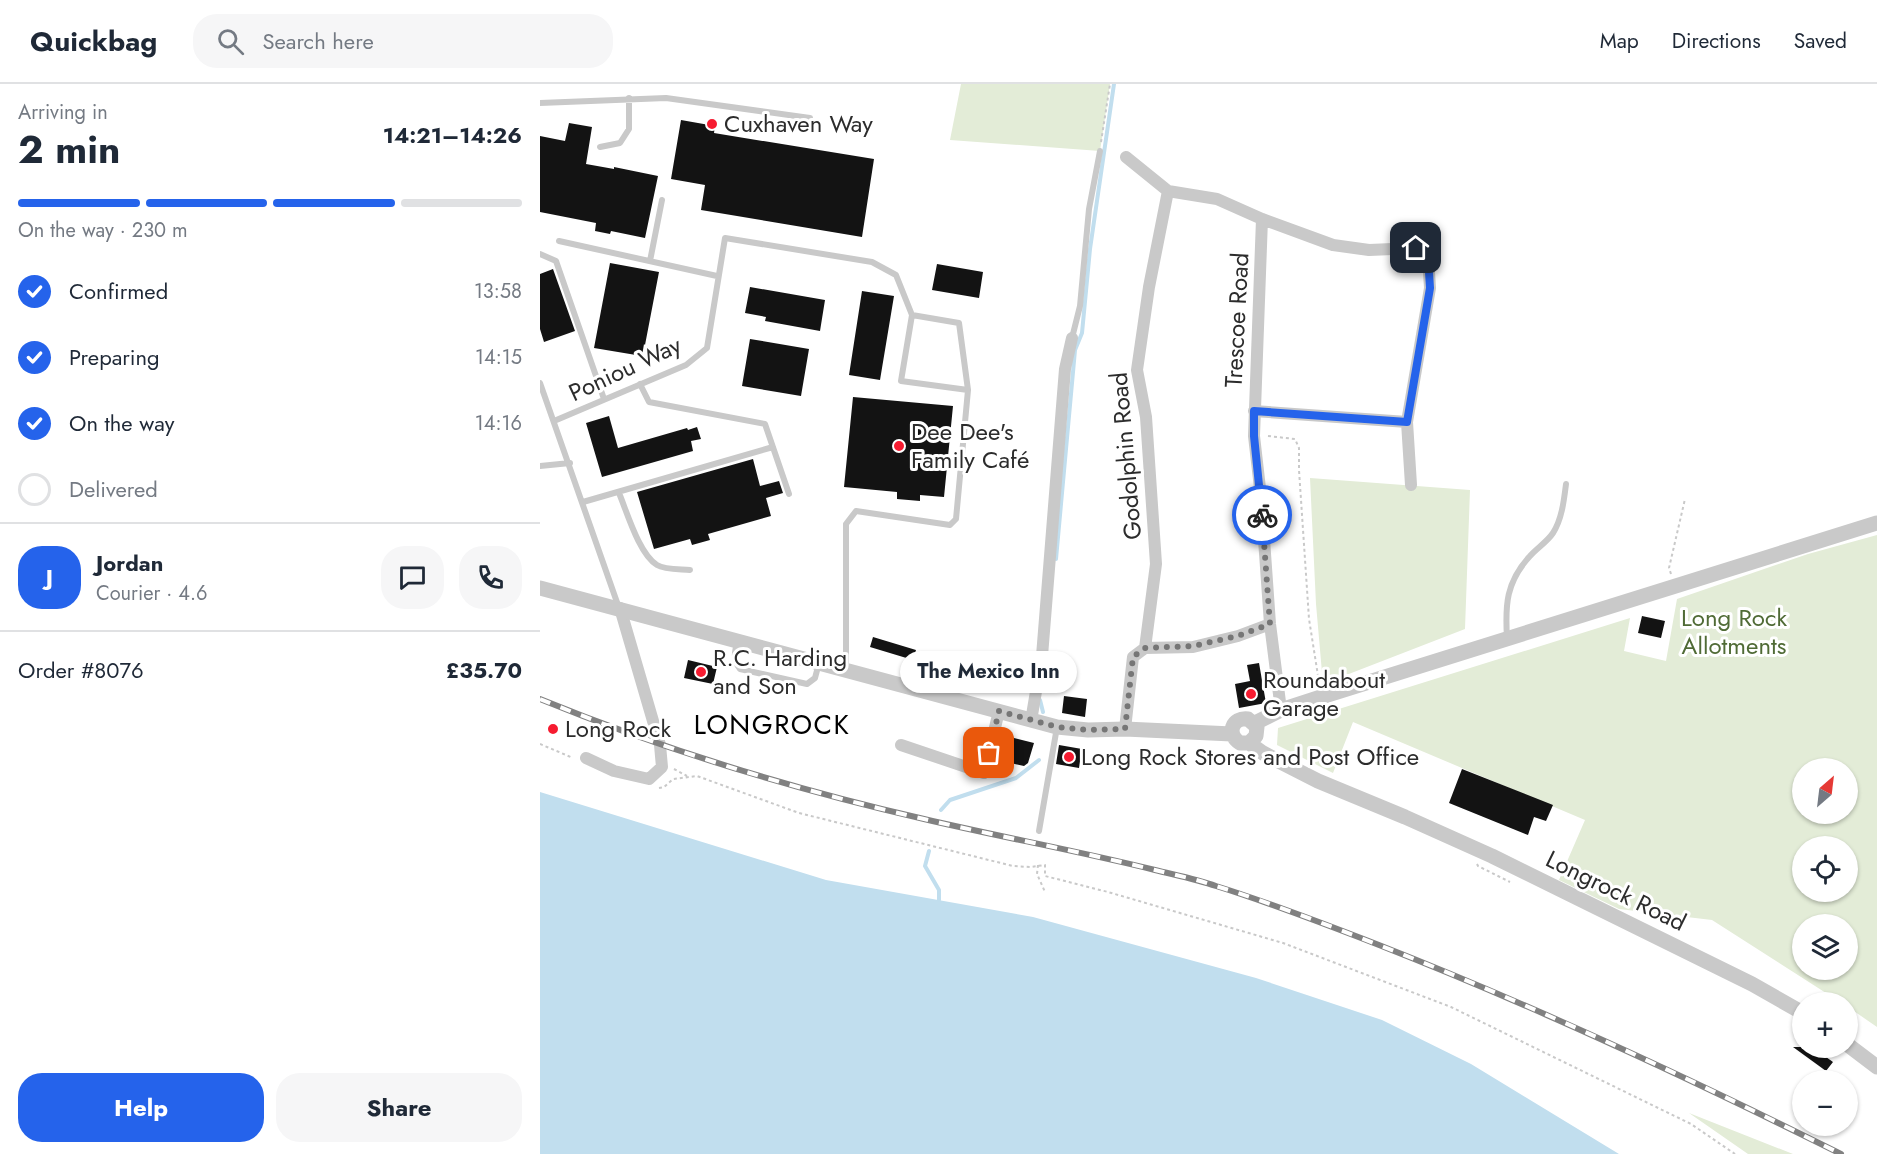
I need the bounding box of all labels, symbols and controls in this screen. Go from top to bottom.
search box [193,14,613,68]
text: Quickbag [30,21,157,62]
icon: search [214,25,247,58]
text: Search here [262,25,374,57]
text: Map [1600,26,1639,56]
text: Directions [1672,26,1761,56]
text: Saved [1794,26,1847,56]
text: Arriving in [18,98,108,127]
place label: Cuxhaven Way [724,106,873,141]
marker: Cuxhaven Way [705,117,719,131]
text: 14:21–14:26 [383,119,522,151]
text: 2 min [18,121,120,178]
text: On the way · 230 m [18,216,188,245]
pin [1390,222,1441,273]
icon: home [1399,231,1432,264]
street label: Trescoe Road [1215,252,1258,388]
icon: check [18,275,51,308]
text: Confirmed [69,275,168,307]
text: 13:58 [474,277,522,306]
street label: Poniou Way [563,327,687,410]
icon: check [18,341,51,374]
text: Preparing [69,341,160,373]
text: 14:15 [475,343,522,372]
street label: Godolphin Road [1101,371,1150,541]
icon: check [18,407,51,440]
text: On the way [69,407,174,439]
text: 14:16 [475,409,522,438]
place label: Dee Dee's Family Café [911,414,1029,477]
marker: Dee Dee's Family Café [892,439,906,453]
text: Delivered [69,473,158,505]
courier [1232,485,1292,545]
icon: bike [1246,499,1279,532]
button: chat [381,546,444,609]
button: phone [459,546,522,609]
text: Jordan [96,547,163,579]
text: J [46,561,53,593]
text: Courier · 4.6 [96,579,208,608]
park label: Long Rock Allotments [1681,600,1787,663]
place label: R.C. Harding and Son [713,640,847,703]
callout: The Mexico Inn [900,651,1078,693]
text: Order #8076 [18,654,144,686]
text: £35.70 [446,654,522,686]
text: The Mexico Inn [917,657,1060,686]
place label: Roundabout Garage [1263,662,1385,725]
marker: R.C. Harding and Son [694,665,708,679]
marker: Roundabout Garage [1244,687,1258,701]
district label: LONGROCK [694,705,850,744]
place label: Long Rock [565,711,671,746]
marker: Long Rock [546,722,560,736]
pin [963,727,1014,778]
icon: bag [972,736,1005,769]
place label: Long Rock Stores and Post Office [1081,739,1419,774]
marker: Long Rock Stores and Post Office [1062,750,1076,764]
north arrow [1792,758,1858,824]
map controls [1792,758,1858,1136]
button: locate [1792,836,1858,902]
street label: Longrock Road [1540,841,1692,940]
button: layers [1792,914,1858,980]
button: + [1792,992,1858,1058]
button: − [1792,1070,1858,1136]
button: Help [18,1073,264,1142]
button: Share [276,1073,522,1142]

